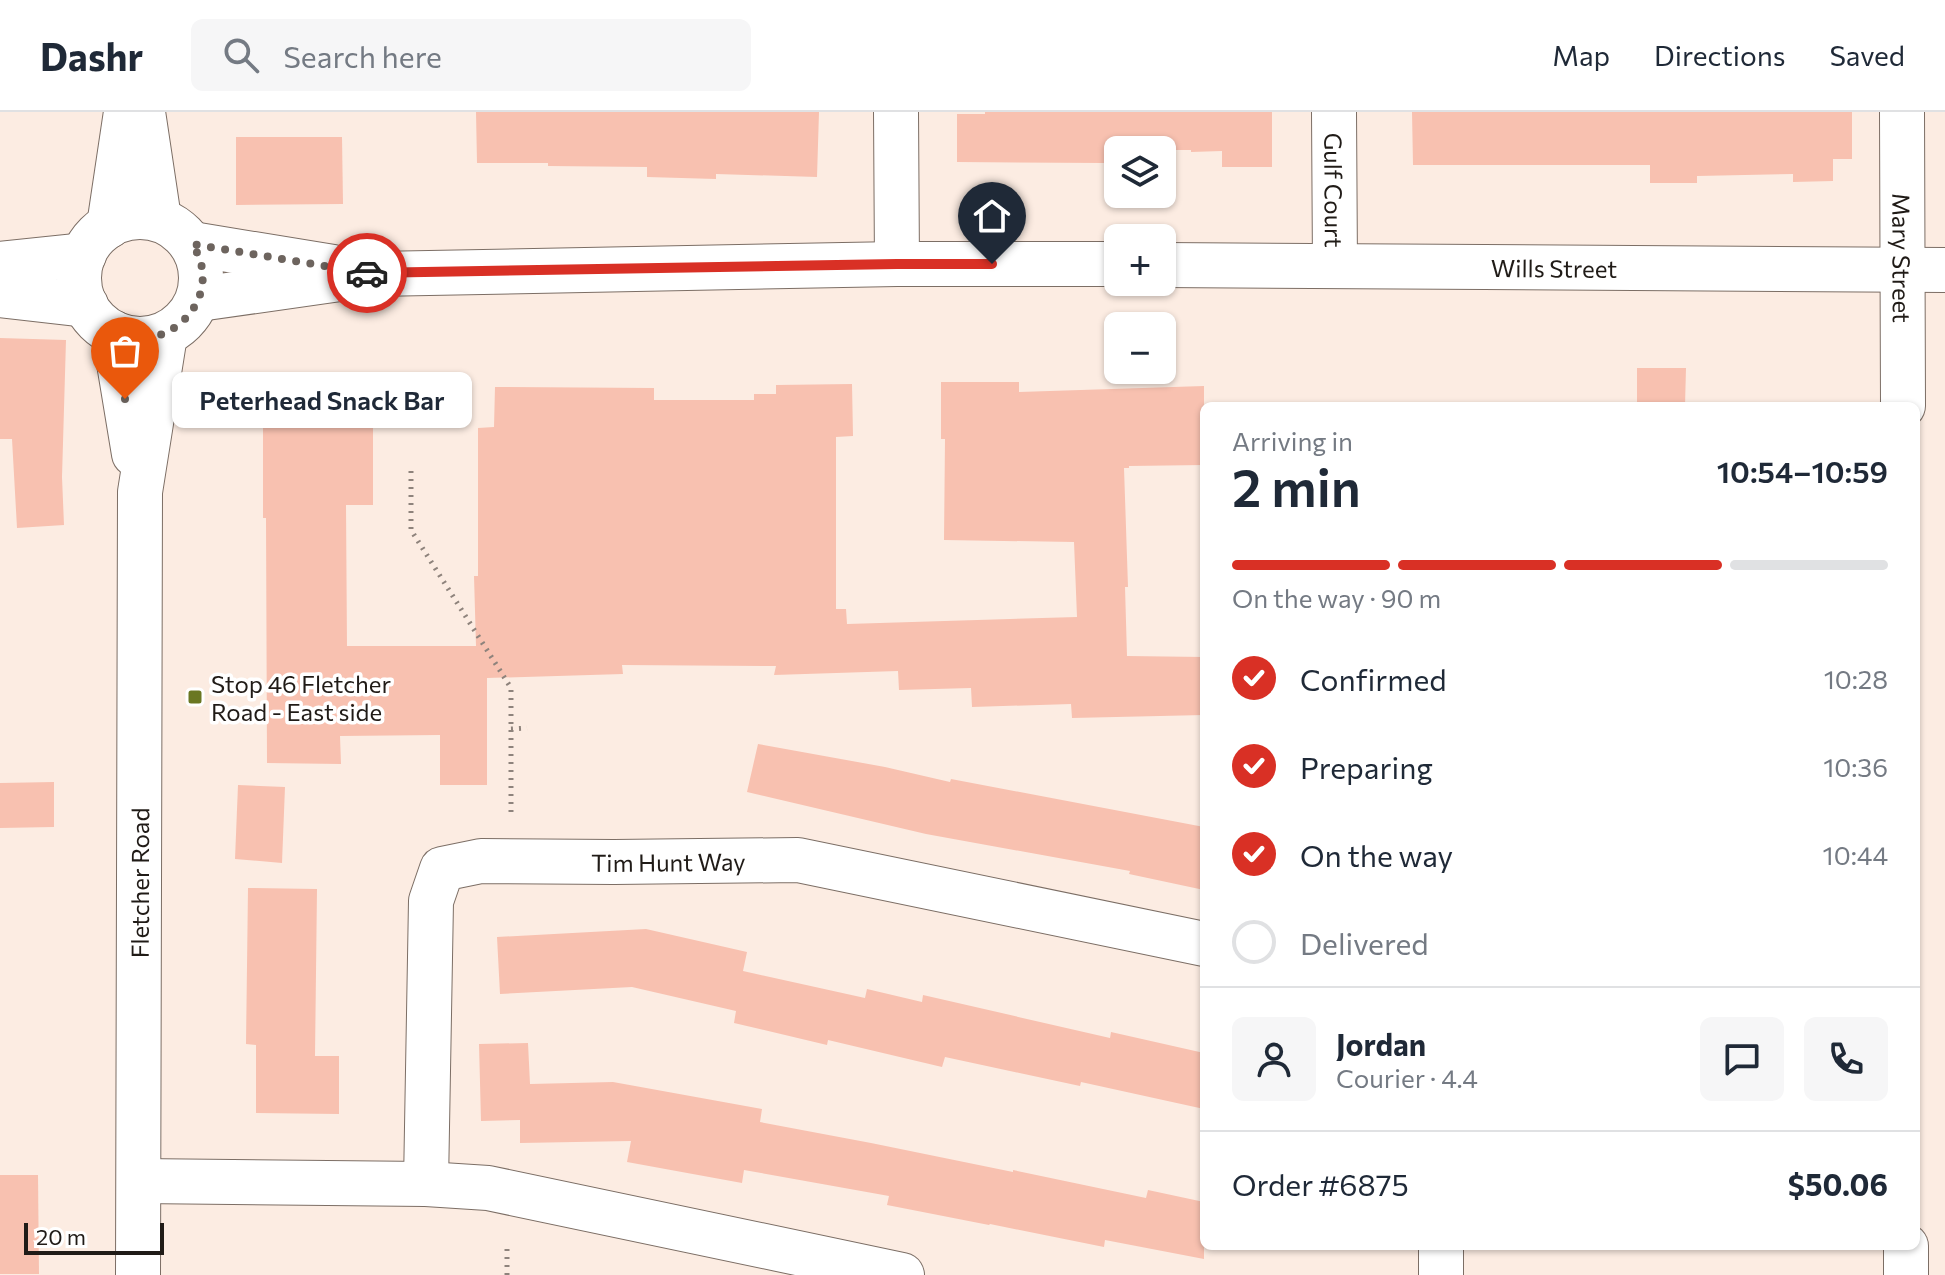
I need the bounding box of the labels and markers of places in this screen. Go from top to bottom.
pin [958,182,1026,264]
pin [91,317,159,399]
callout: Peterhead Snack Bar [173,371,473,427]
place label: Stop 46 Fletcher Road - East side [211,669,391,726]
marker: Stop 46 Fletcher Road - East side [186,688,204,706]

